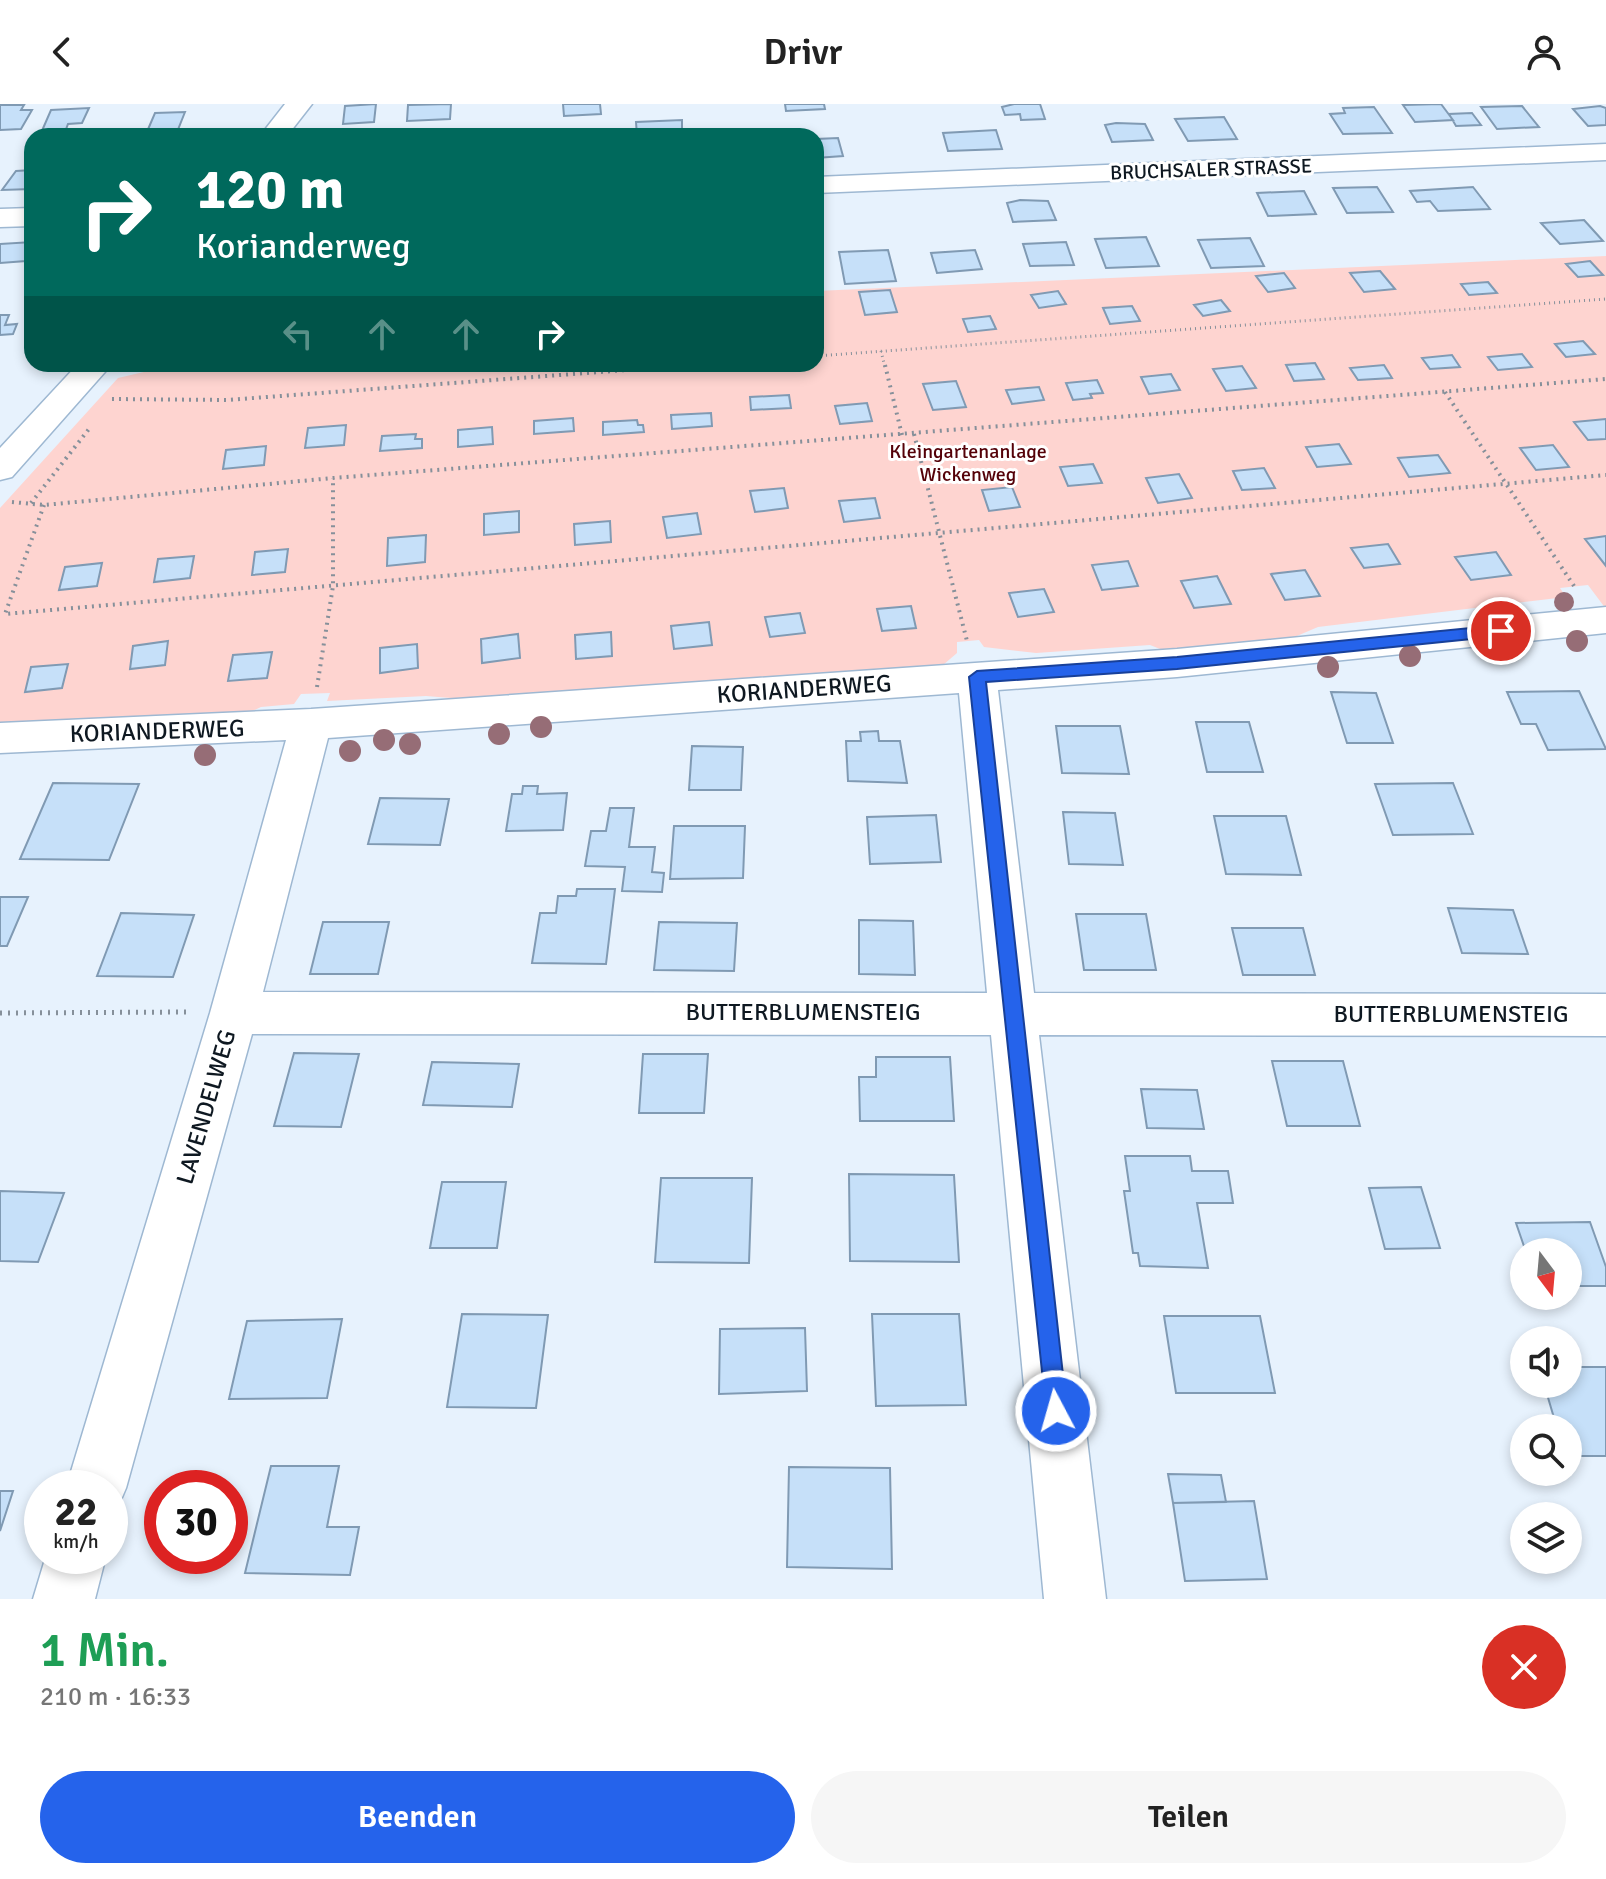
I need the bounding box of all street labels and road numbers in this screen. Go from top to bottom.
street label: BRUCHSALER STRASSE [1110,153,1312,186]
street label: KORIANDERWEG [716,668,892,710]
street label: KORIANDERWEG [69,713,245,749]
street label: BUTTERBLUMENSTEIG [685,997,921,1027]
street label: BUTTERBLUMENSTEIG [1333,999,1569,1029]
street label: LAVENDELWEG [170,1026,242,1188]

